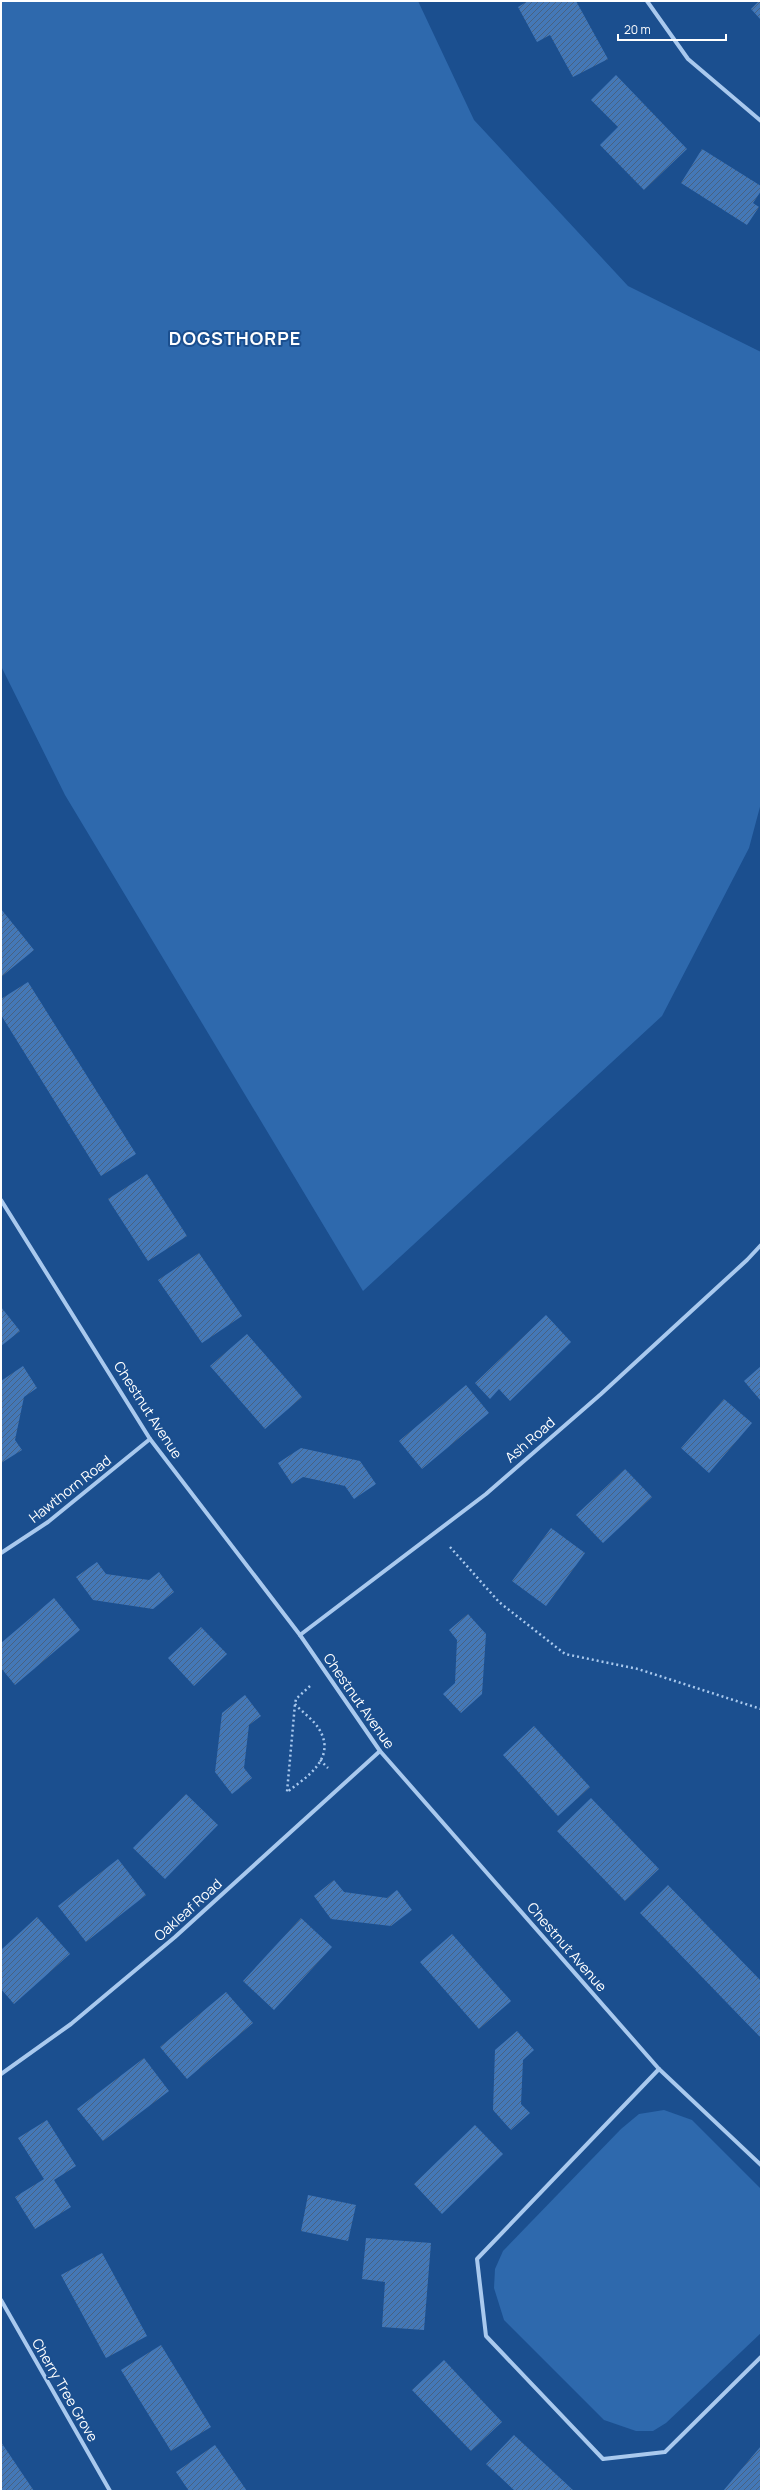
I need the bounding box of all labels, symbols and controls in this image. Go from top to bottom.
scale bar [618,16,726,42]
text: 20 m [624,21,651,38]
district label: DOGSTHORPE [169,326,301,350]
street label: Chestnut Avenue [110,1357,187,1462]
street label: Ash Road [501,1413,559,1467]
street label: Hawthorn Road [25,1451,115,1527]
street label: Chestnut Avenue [319,1649,399,1752]
street label: Oakleaf Road [150,1874,226,1945]
street label: Chestnut Avenue [523,1898,611,1995]
street label: Cherry Tree Grove [28,2335,103,2445]

